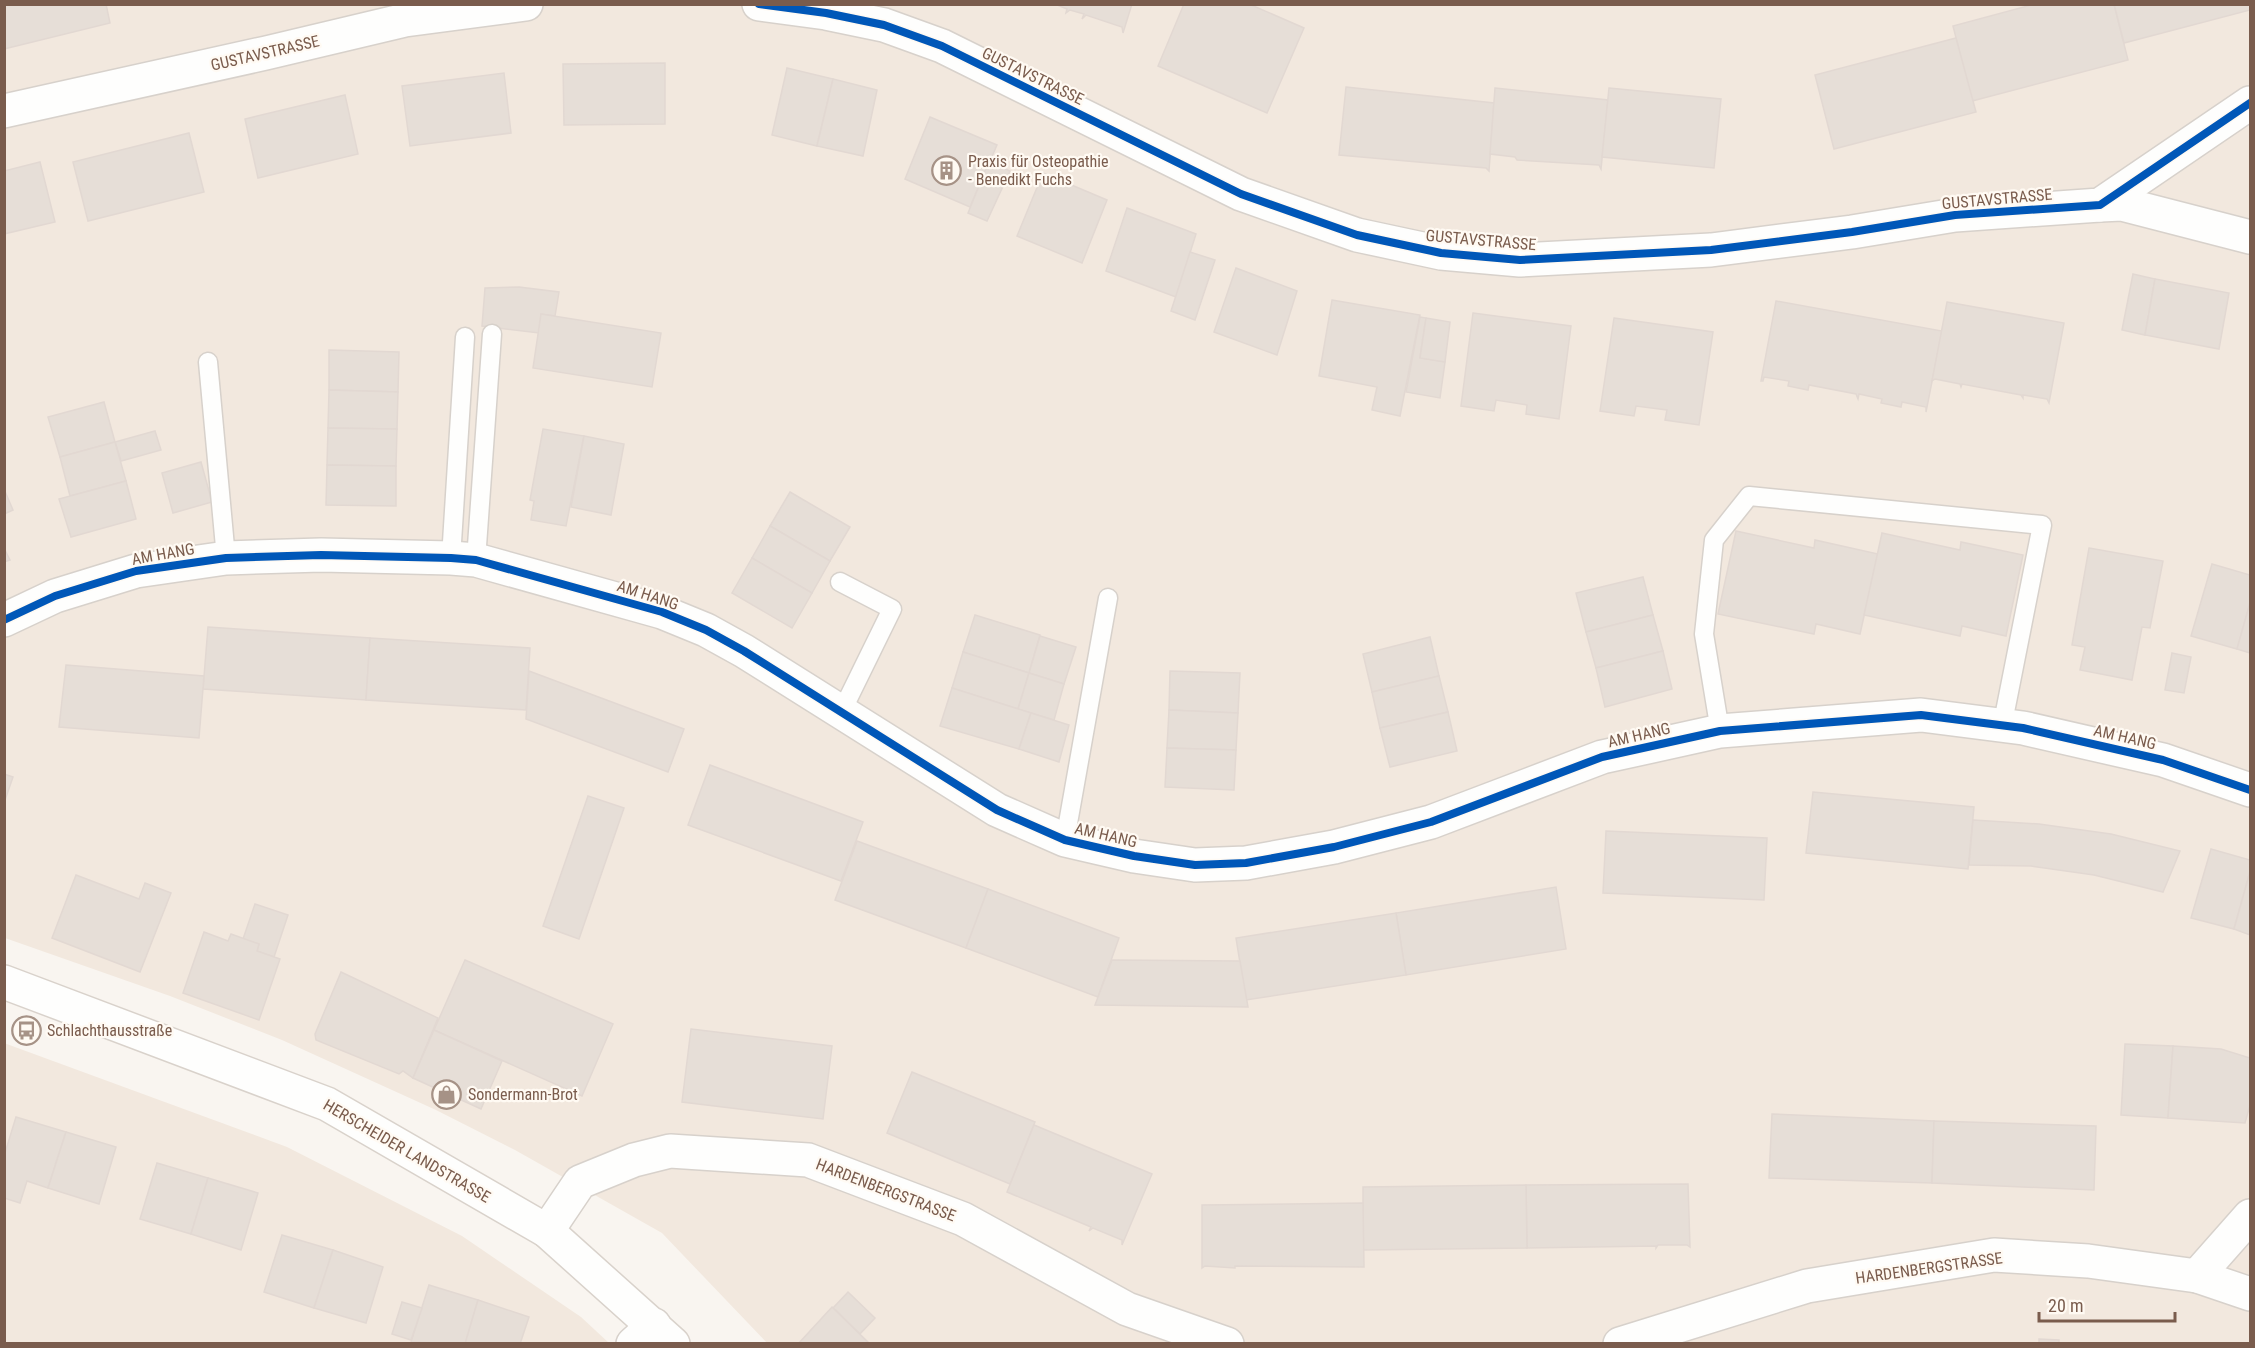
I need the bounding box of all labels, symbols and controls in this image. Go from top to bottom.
street label: GUSTAVSTRASSE [209,31,321,75]
street label: GUSTAVSTRASSE [979,43,1087,109]
place label: Praxis für Osteopathie - Benedikt Fuchs [968,152,1108,189]
building icon: Praxis für Osteopathie - Benedikt Fuchs [931,154,963,186]
street label: GUSTAVSTRASSE [1941,185,2053,213]
street label: GUSTAVSTRASSE [1425,226,1537,254]
street label: AM HANG [130,539,196,569]
street label: AM HANG [615,576,681,614]
street label: AM HANG [1606,719,1672,751]
street label: AM HANG [2092,721,2158,753]
street label: AM HANG [1073,819,1139,851]
bus stop icon: Schlachthausstraße [10,1014,42,1046]
place label: Schlachthausstraße [47,1021,172,1040]
shop icon: Sondermann-Brot [431,1078,463,1110]
place label: Sondermann-Brot [468,1085,578,1104]
street label: HERSCHEIDER LANDSTRASSE [320,1095,494,1207]
street label: HARDENBERGSTRASSE [813,1155,959,1225]
street label: HARDENBERGSTRASSE [1854,1248,2004,1288]
scale bar [2039,1285,2176,1323]
text: 20 m [2048,1295,2083,1316]

